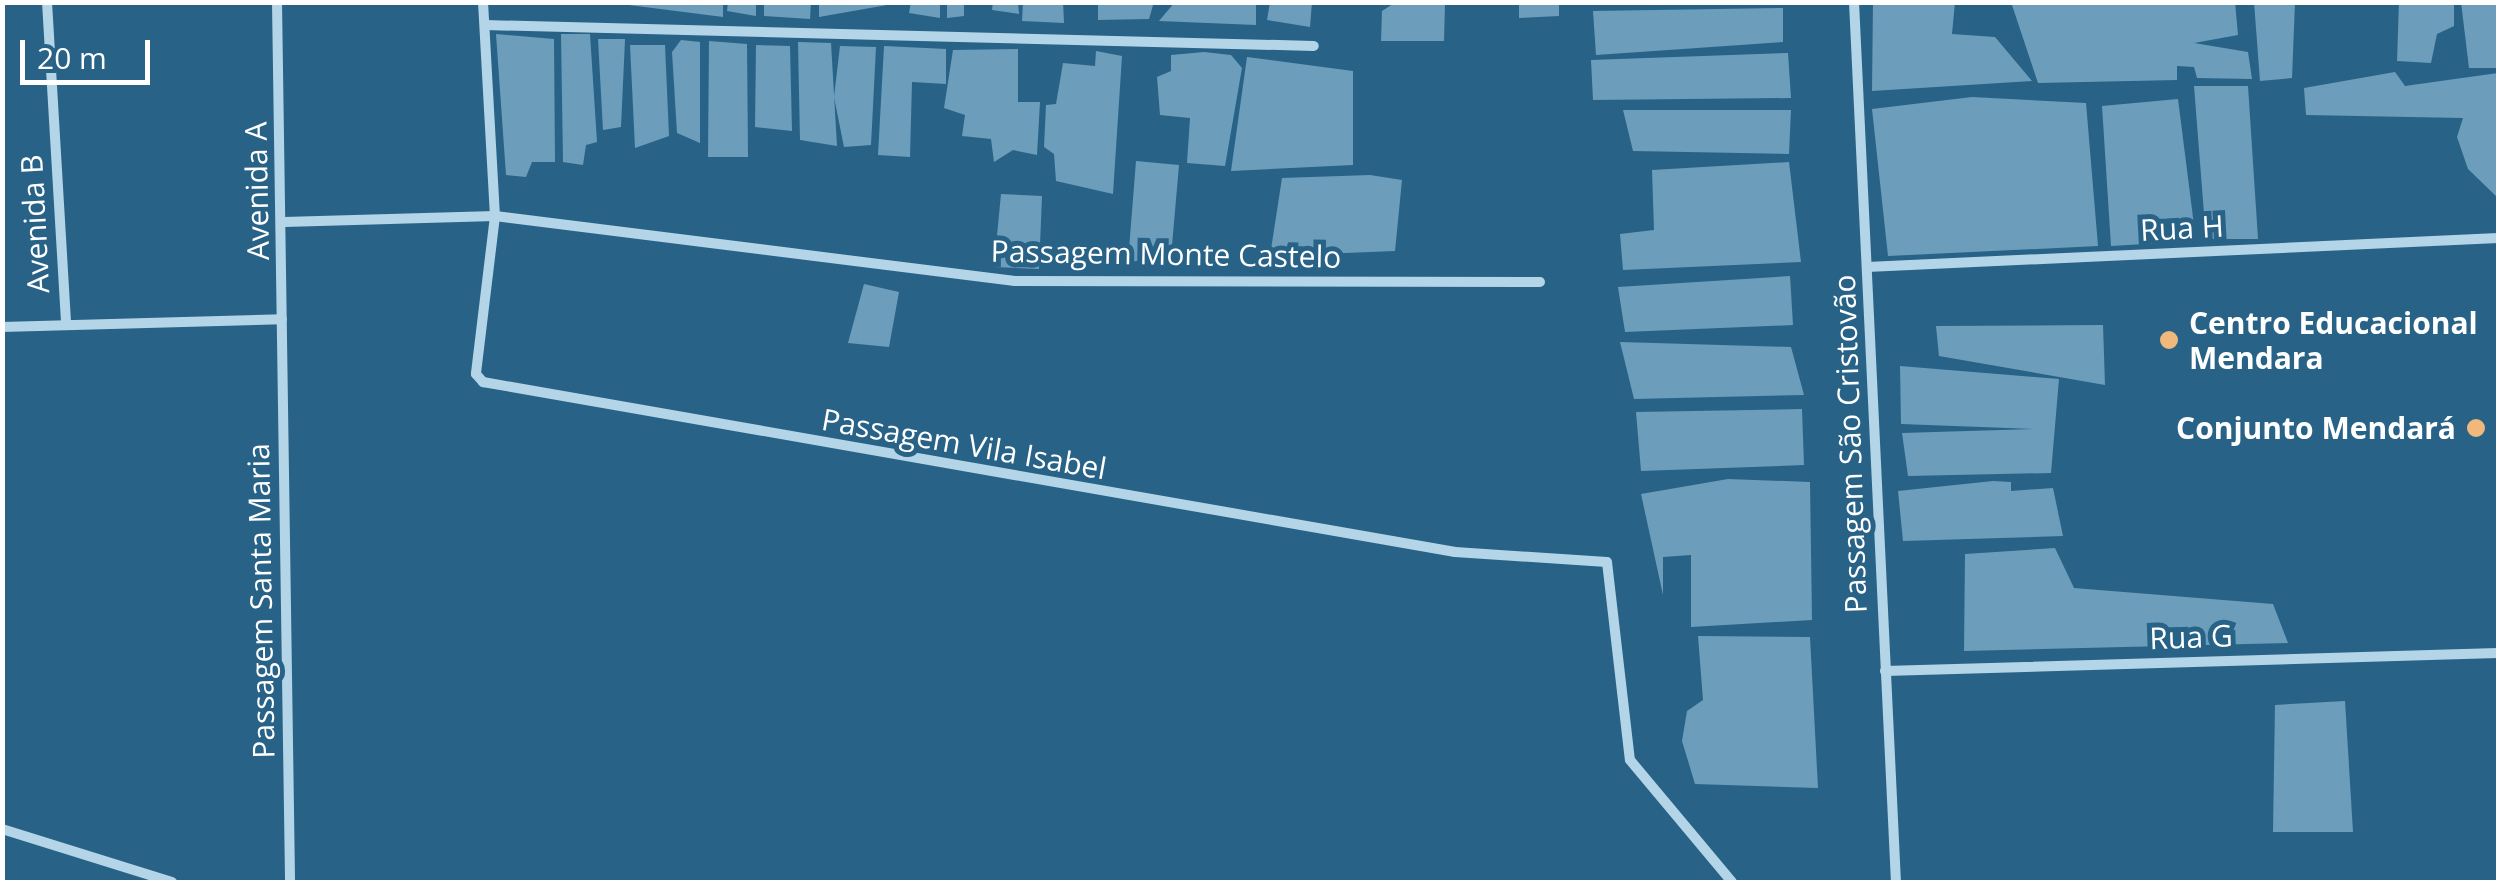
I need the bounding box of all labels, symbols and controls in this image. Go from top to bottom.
scale bar [25,20,155,82]
text: 20 m [37,37,107,78]
street label: Avenida A [238,121,276,261]
street label: Avenida B [13,154,57,294]
street label: Rua H [2139,208,2225,248]
street label: Passagem Monte Castelo [990,233,1342,275]
street label: Passagem São Cristovão [1826,274,1874,614]
place label: Centro Educacional Mendara [2189,305,2478,376]
marker: Centro Educacional Mendara [2158,329,2180,351]
street label: Passagem Vila Isabel [819,401,1109,487]
place label: Conjunto Mendará [2176,410,2456,446]
marker: Conjunto Mendará [2465,417,2487,439]
street label: Passagem Santa Maria [240,443,282,759]
street label: Rua G [2149,618,2233,656]

